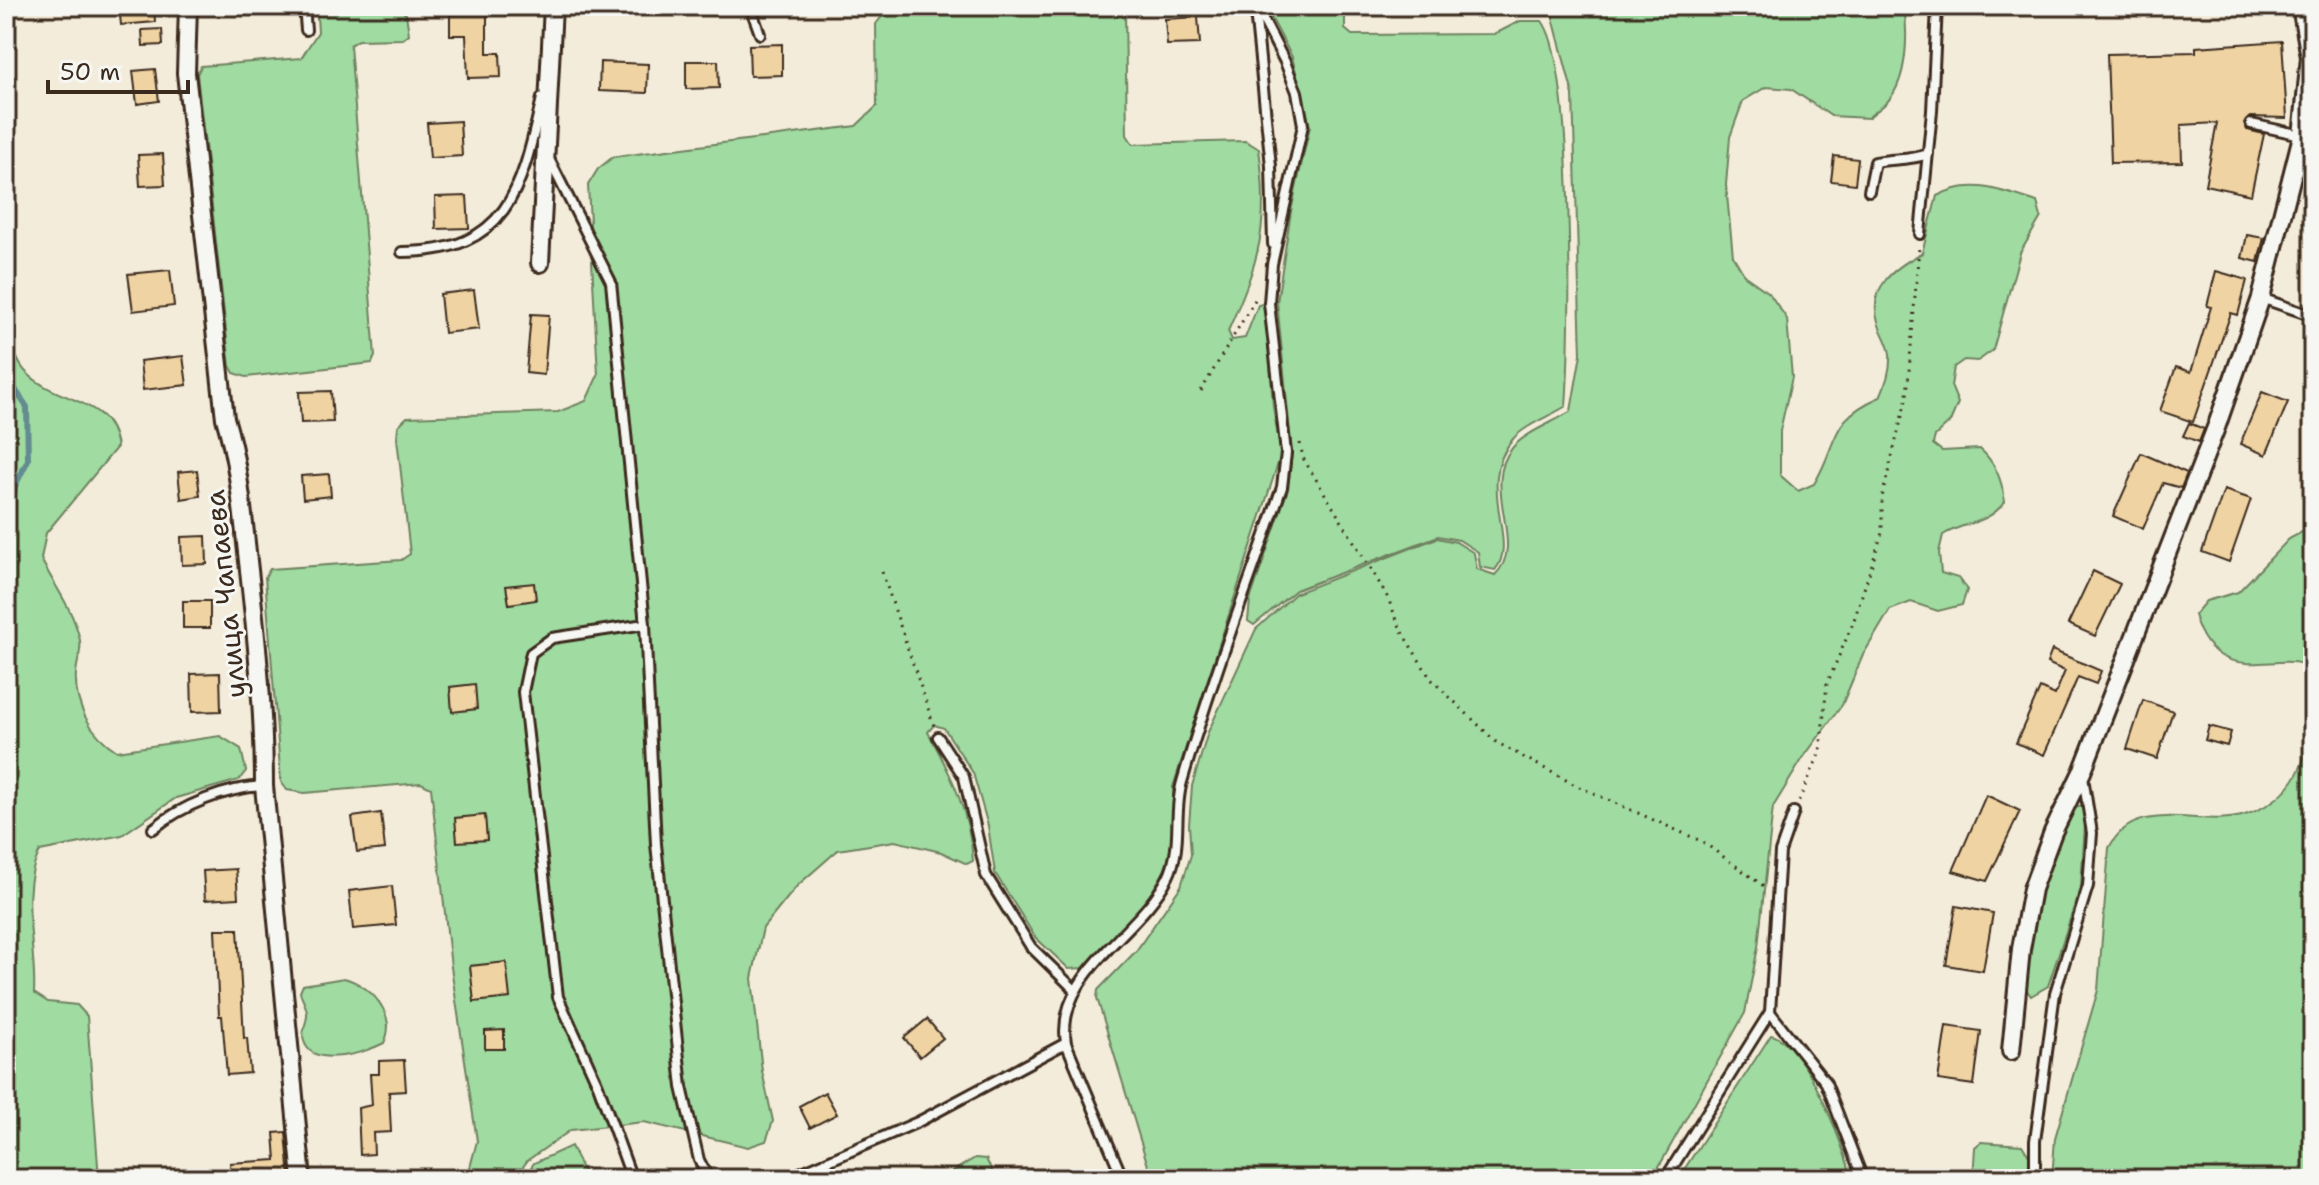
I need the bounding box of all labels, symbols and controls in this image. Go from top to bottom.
scale bar [48,44,188,94]
text: 50 m [60,56,120,88]
street label: улица Чапаева [195,488,255,700]

